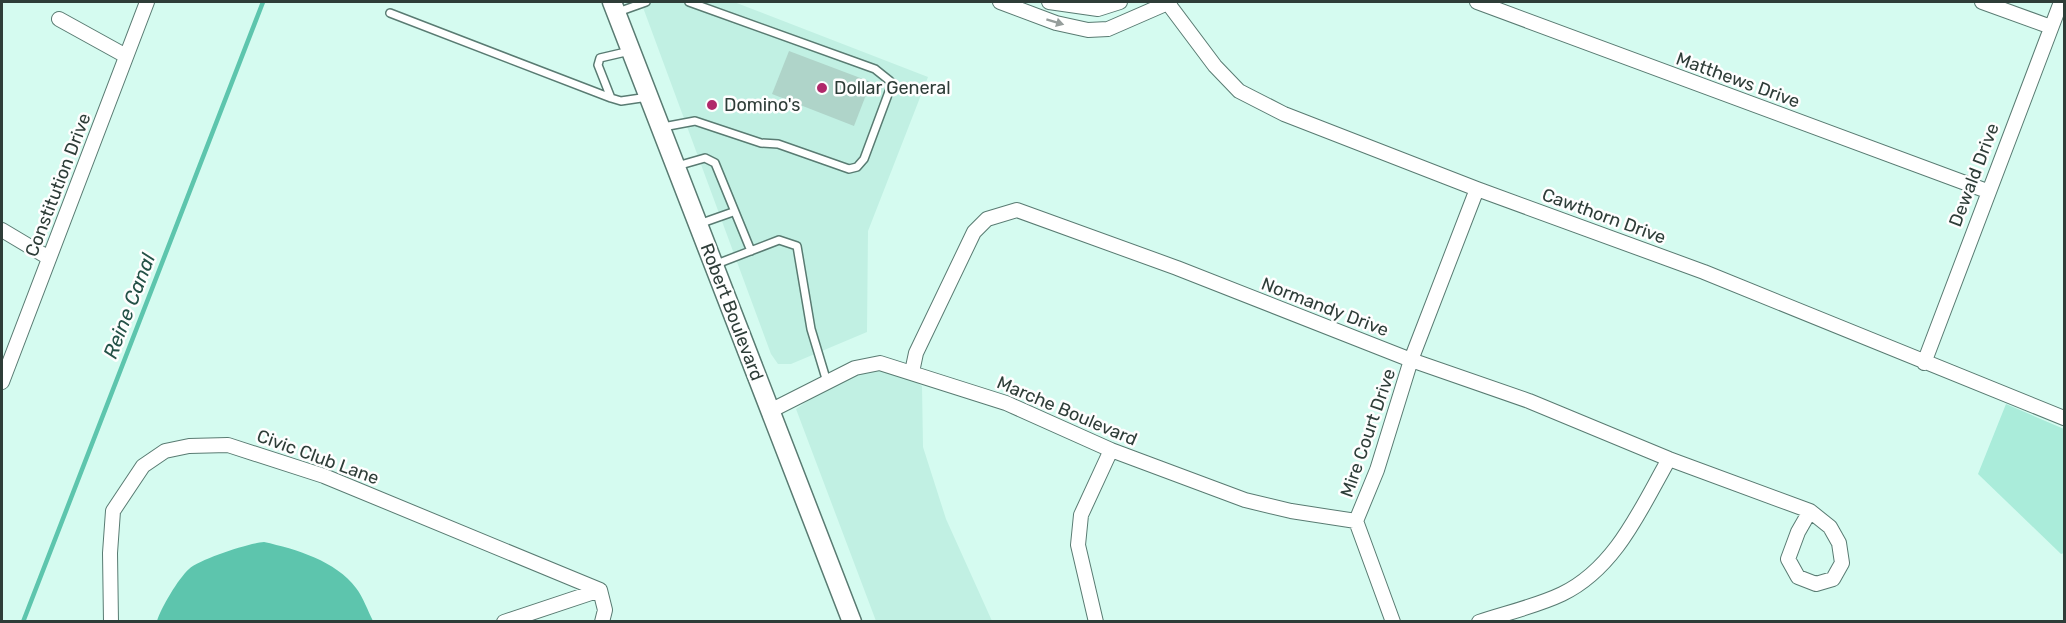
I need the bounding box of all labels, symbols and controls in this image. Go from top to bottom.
one-way arrow [1046,17,1064,27]
street label: Matthews Drive [1673,47,1803,113]
place label: Dollar General [834,77,951,99]
marker: Dollar General [815,81,829,95]
place label: Domino's [724,94,801,116]
marker: Domino's [705,98,719,112]
street label: Constitution Drive [20,110,96,260]
street label: Dewald Drive [1944,120,2004,230]
street label: Cawthorn Drive [1539,183,1669,249]
street label: Robert Boulevard [696,240,768,384]
water label: Reine Canal [98,249,160,362]
street label: Normandy Drive [1258,273,1392,341]
street label: Mire Court Drive [1336,366,1400,500]
street label: Marche Boulevard [993,371,1141,451]
street label: Civic Club Lane [254,425,382,489]

